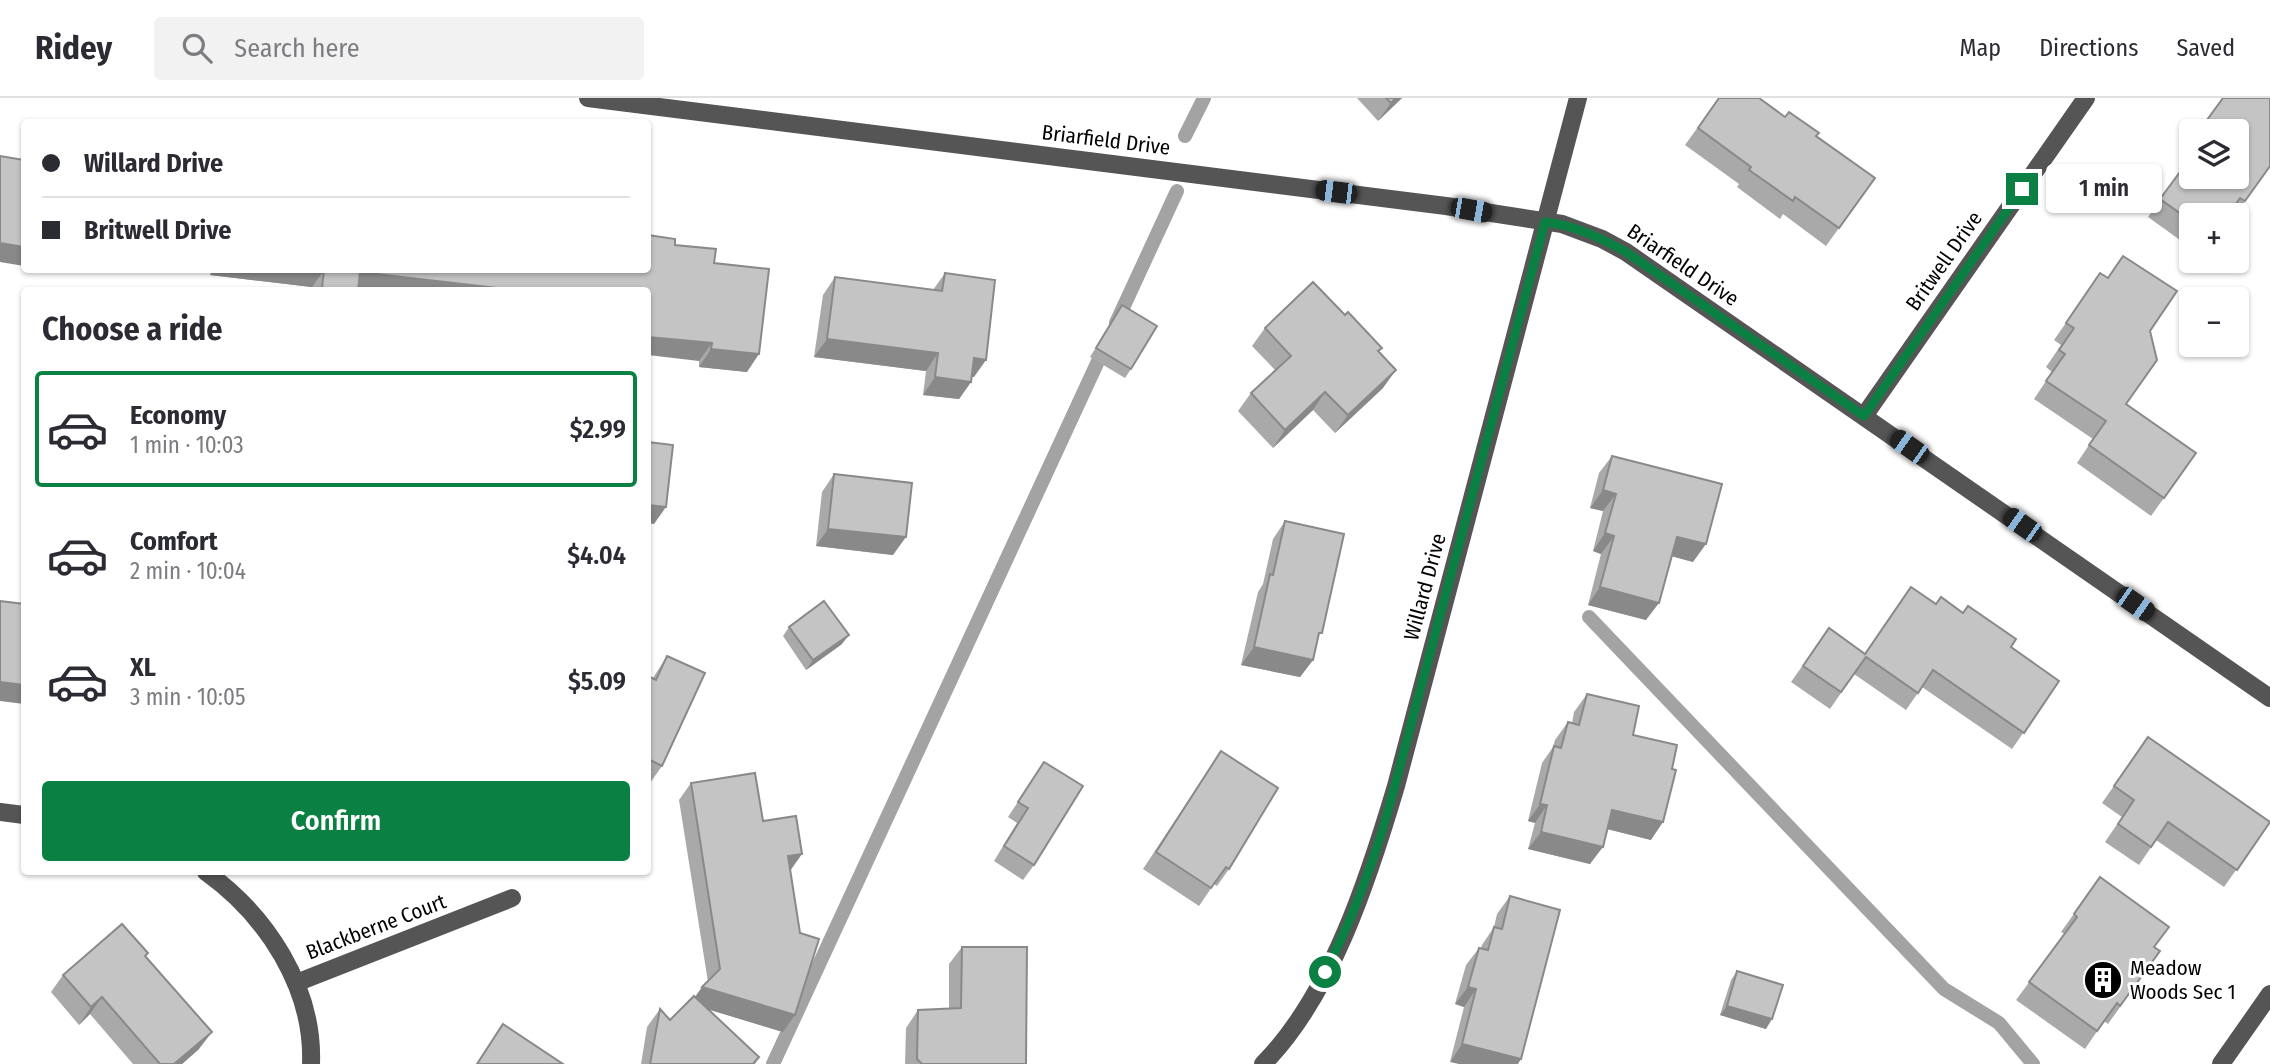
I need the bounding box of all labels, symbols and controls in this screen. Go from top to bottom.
search box [154,17,644,80]
text: Ridey [35,28,112,68]
icon: search [178,29,216,67]
text: Search here [234,33,360,64]
text: Map [1960,34,2001,62]
text: Directions [2039,34,2138,62]
text: Saved [2176,34,2235,62]
street label: Briarfield Drive [1040,119,1172,161]
map controls [2179,119,2249,357]
button: layers [2179,119,2249,189]
text: Willard Drive [84,148,223,179]
callout: 1 min [2046,164,2162,214]
route end [2006,173,2038,205]
text: 1 min [2079,174,2129,202]
car [1314,179,1359,205]
car [1449,196,1494,224]
button: + [2179,203,2249,273]
street label: Britwell Drive [1900,206,1988,316]
text: Britwell Drive [84,215,232,246]
street label: Briarfield Drive [1622,218,1744,312]
button: − [2179,287,2249,357]
text: Choose a ride [42,310,223,348]
icon: car [46,398,109,461]
text: Economy [130,400,226,431]
text: $2.99 [570,414,626,445]
car [1886,426,1933,468]
text: 1 min · 10:03 [130,431,244,459]
car [1999,504,2046,546]
icon: car [46,524,109,587]
text: Comfort [130,526,218,557]
street label: Willard Drive [1398,531,1452,643]
text: $4.04 [567,540,626,571]
text: 2 min · 10:04 [130,557,246,585]
car [2112,583,2159,625]
icon: car [46,650,109,713]
text: XL [130,652,156,683]
text: $5.09 [568,666,626,697]
text: 3 min · 10:05 [130,683,245,711]
button: Confirm [42,781,630,861]
street label: Blackberne Court [302,888,450,966]
place label: Meadow Woods Sec 1 [2130,955,2236,1005]
route start [1309,956,1341,988]
building icon: Meadow Woods Sec 1 [2082,959,2124,1001]

